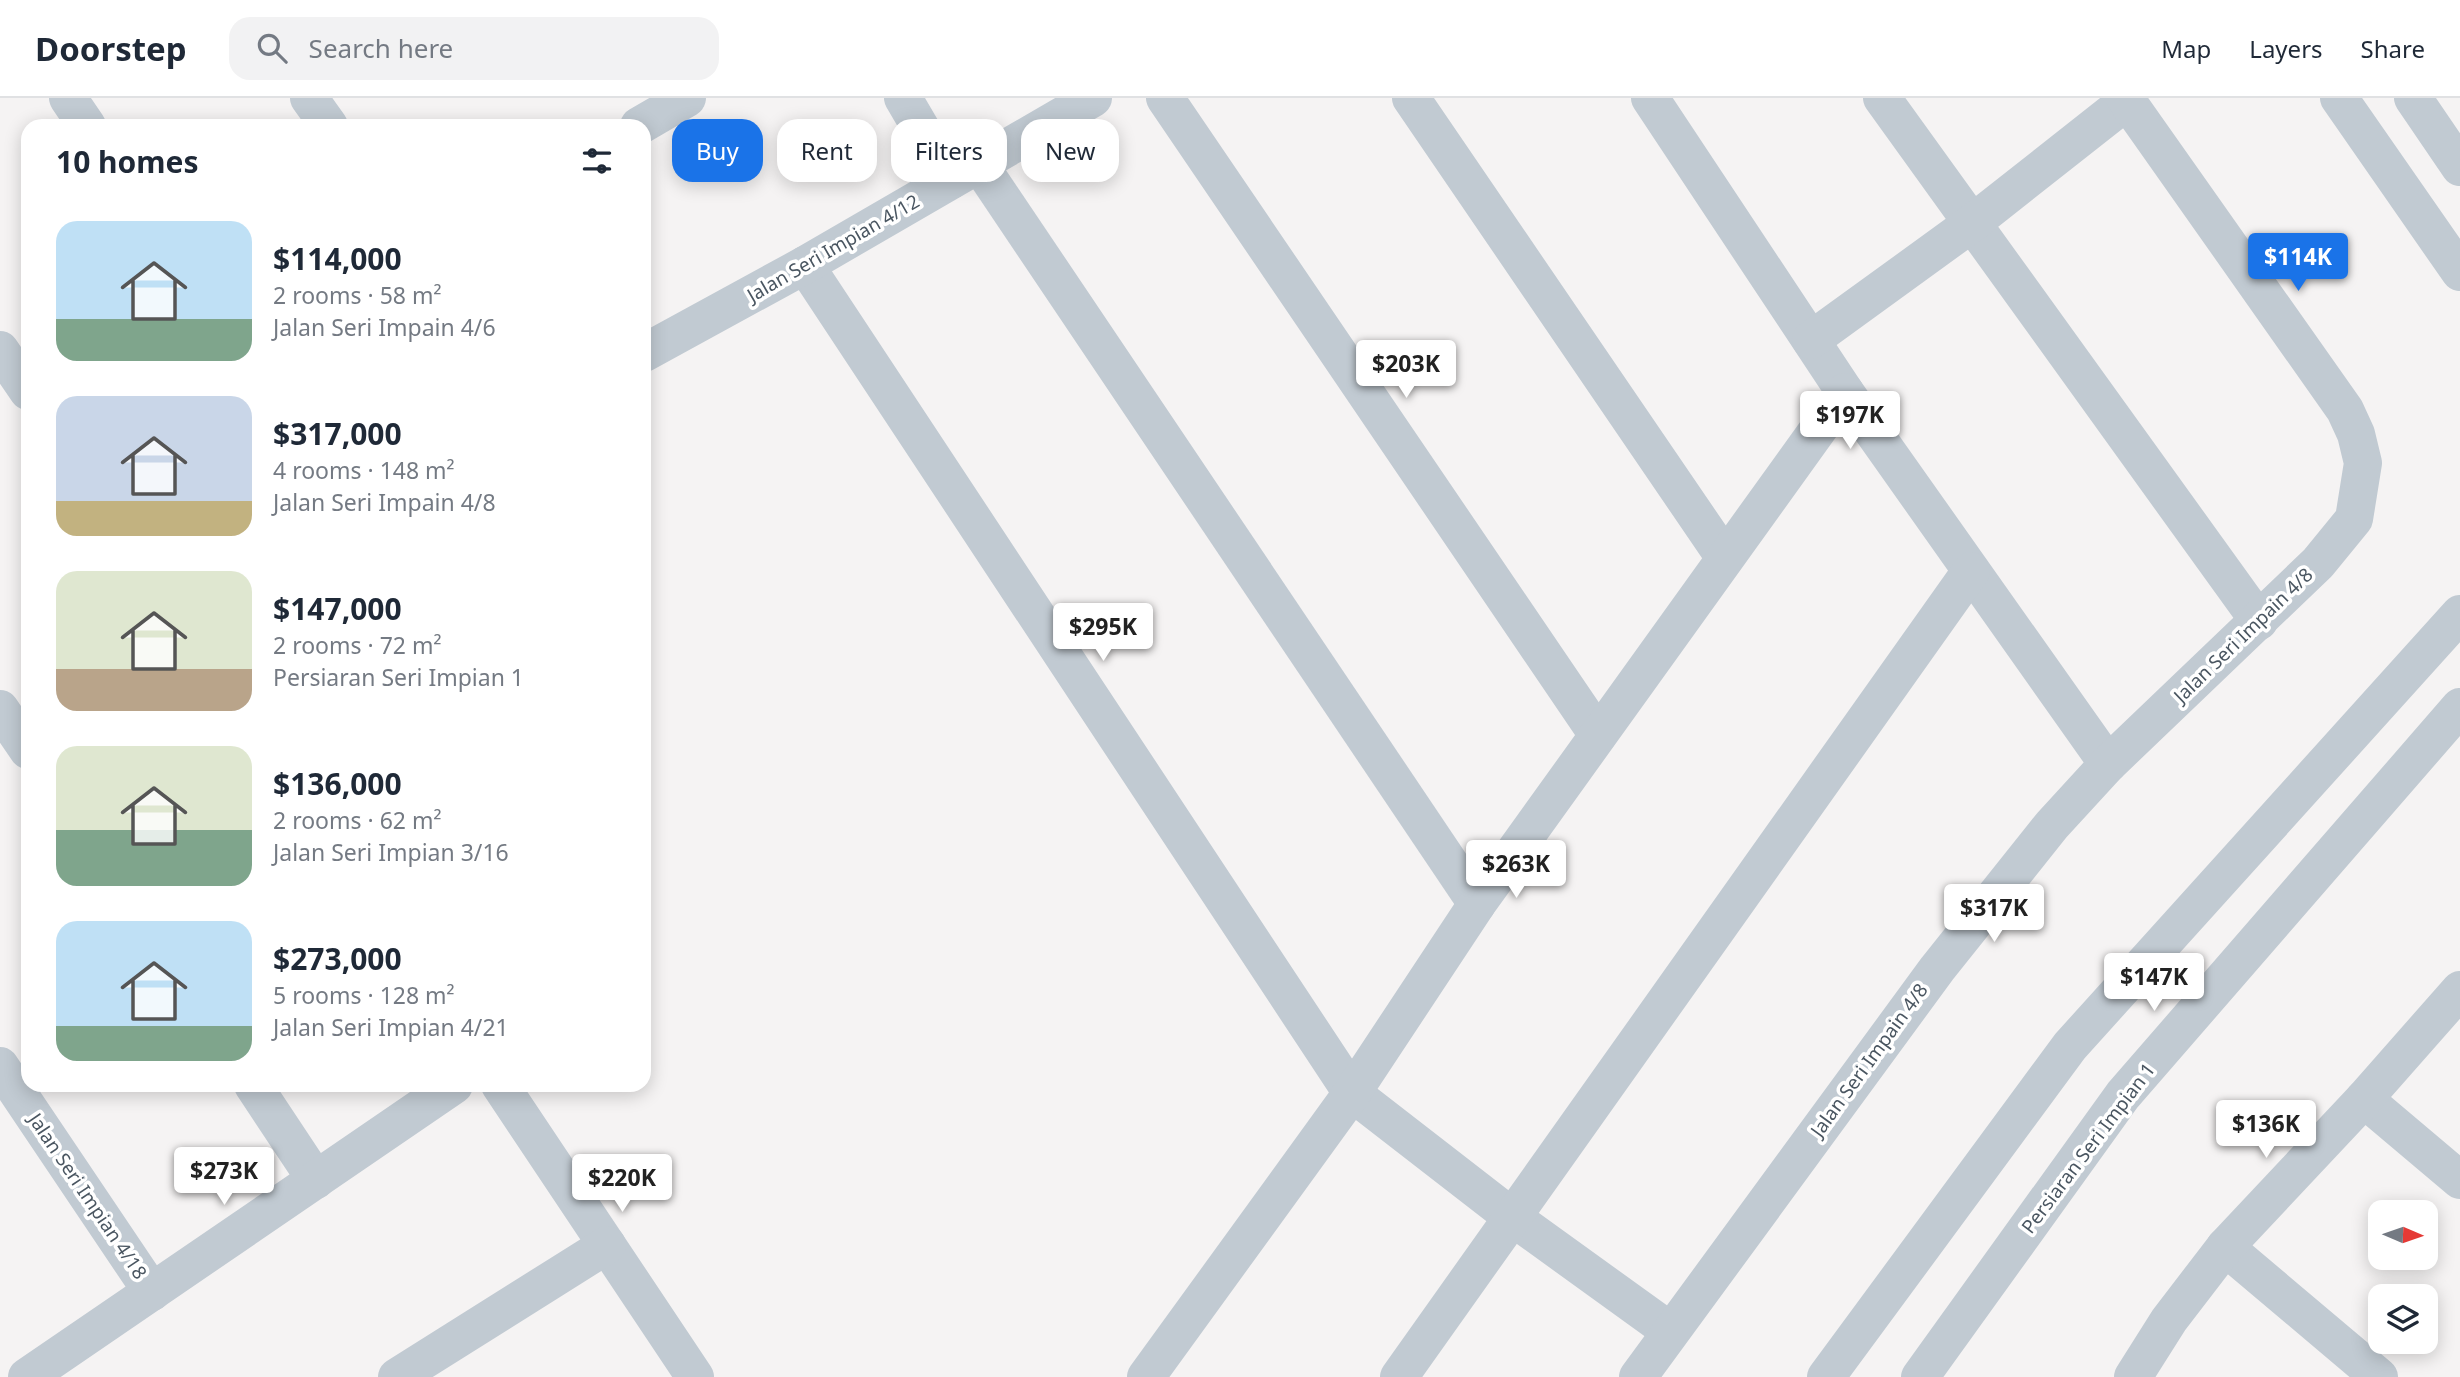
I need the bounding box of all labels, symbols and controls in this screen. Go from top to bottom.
search box [229,17,719,80]
text: Doorstep [35,26,187,71]
icon: search [253,29,291,67]
text: Search here [309,30,453,66]
text: Map [2161,32,2211,65]
text: Layers [2249,32,2323,65]
text: Share [2361,32,2425,65]
chip: Buy [672,119,763,182]
chip: Rent [777,119,877,182]
chip: Filters [891,119,1007,182]
chip: New [1021,119,1119,182]
text: 10 homes [56,141,199,182]
icon: filters [578,142,616,180]
street label: Jalan Seri Impian 4/12 [740,188,924,309]
pin: $114K [2249,234,2347,293]
text: $114,000 [273,238,402,279]
text: $114K [2264,240,2332,272]
icon: home [112,249,196,333]
text: 2 rooms · 58 m² [273,279,442,311]
text: Jalan Seri Impain 4/6 [273,311,496,343]
pin: $203K [1357,341,1455,400]
text: $203K [1372,347,1440,379]
pin: $197K [1801,392,1899,451]
text: $197K [1816,398,1884,430]
text: $317,000 [273,413,402,454]
icon: home [112,424,196,508]
text: 4 rooms · 148 m² [273,454,455,486]
text: Jalan Seri Impain 4/8 [273,486,496,518]
street label: Jalan Seri Impain 4/8 [2166,562,2318,710]
text: $147,000 [273,588,402,629]
icon: home [112,599,196,683]
pin: $295K [1054,603,1152,663]
text: $295K [1069,610,1137,642]
text: 2 rooms · 72 m² [273,629,442,661]
text: Persiaran Seri Impian 1 [273,661,524,693]
text: $136,000 [273,763,402,804]
icon: home [112,774,196,858]
text: 2 rooms · 62 m² [273,804,442,836]
text: Jalan Seri Impian 3/16 [273,836,509,868]
pin: $263K [1467,840,1565,900]
text: $263K [1482,847,1550,879]
pin: $317K [1945,884,2043,944]
text: $317K [1960,891,2028,923]
text: $273,000 [273,938,402,979]
icon: home [112,949,196,1033]
pin: $147K [2105,954,2203,1013]
text: $147K [2120,960,2188,992]
street label: Jalan Seri Impain 4/8 [1803,978,1934,1144]
text: 5 rooms · 128 m² [273,979,455,1011]
text: Jalan Seri Impian 4/21 [273,1011,509,1043]
street label: Persiaran Seri Impian 1 [2015,1057,2161,1239]
pin: $136K [2217,1100,2315,1160]
street label: Jalan Seri Impian 4/18 [22,1106,153,1284]
text: $136K [2232,1107,2300,1139]
pin: $273K [175,1148,273,1207]
text: $273K [190,1154,258,1186]
pin: $220K [573,1154,671,1214]
text: $220K [588,1161,656,1193]
north arrow [2368,1200,2438,1270]
map controls [2368,1200,2438,1354]
button: layers [2368,1284,2438,1354]

